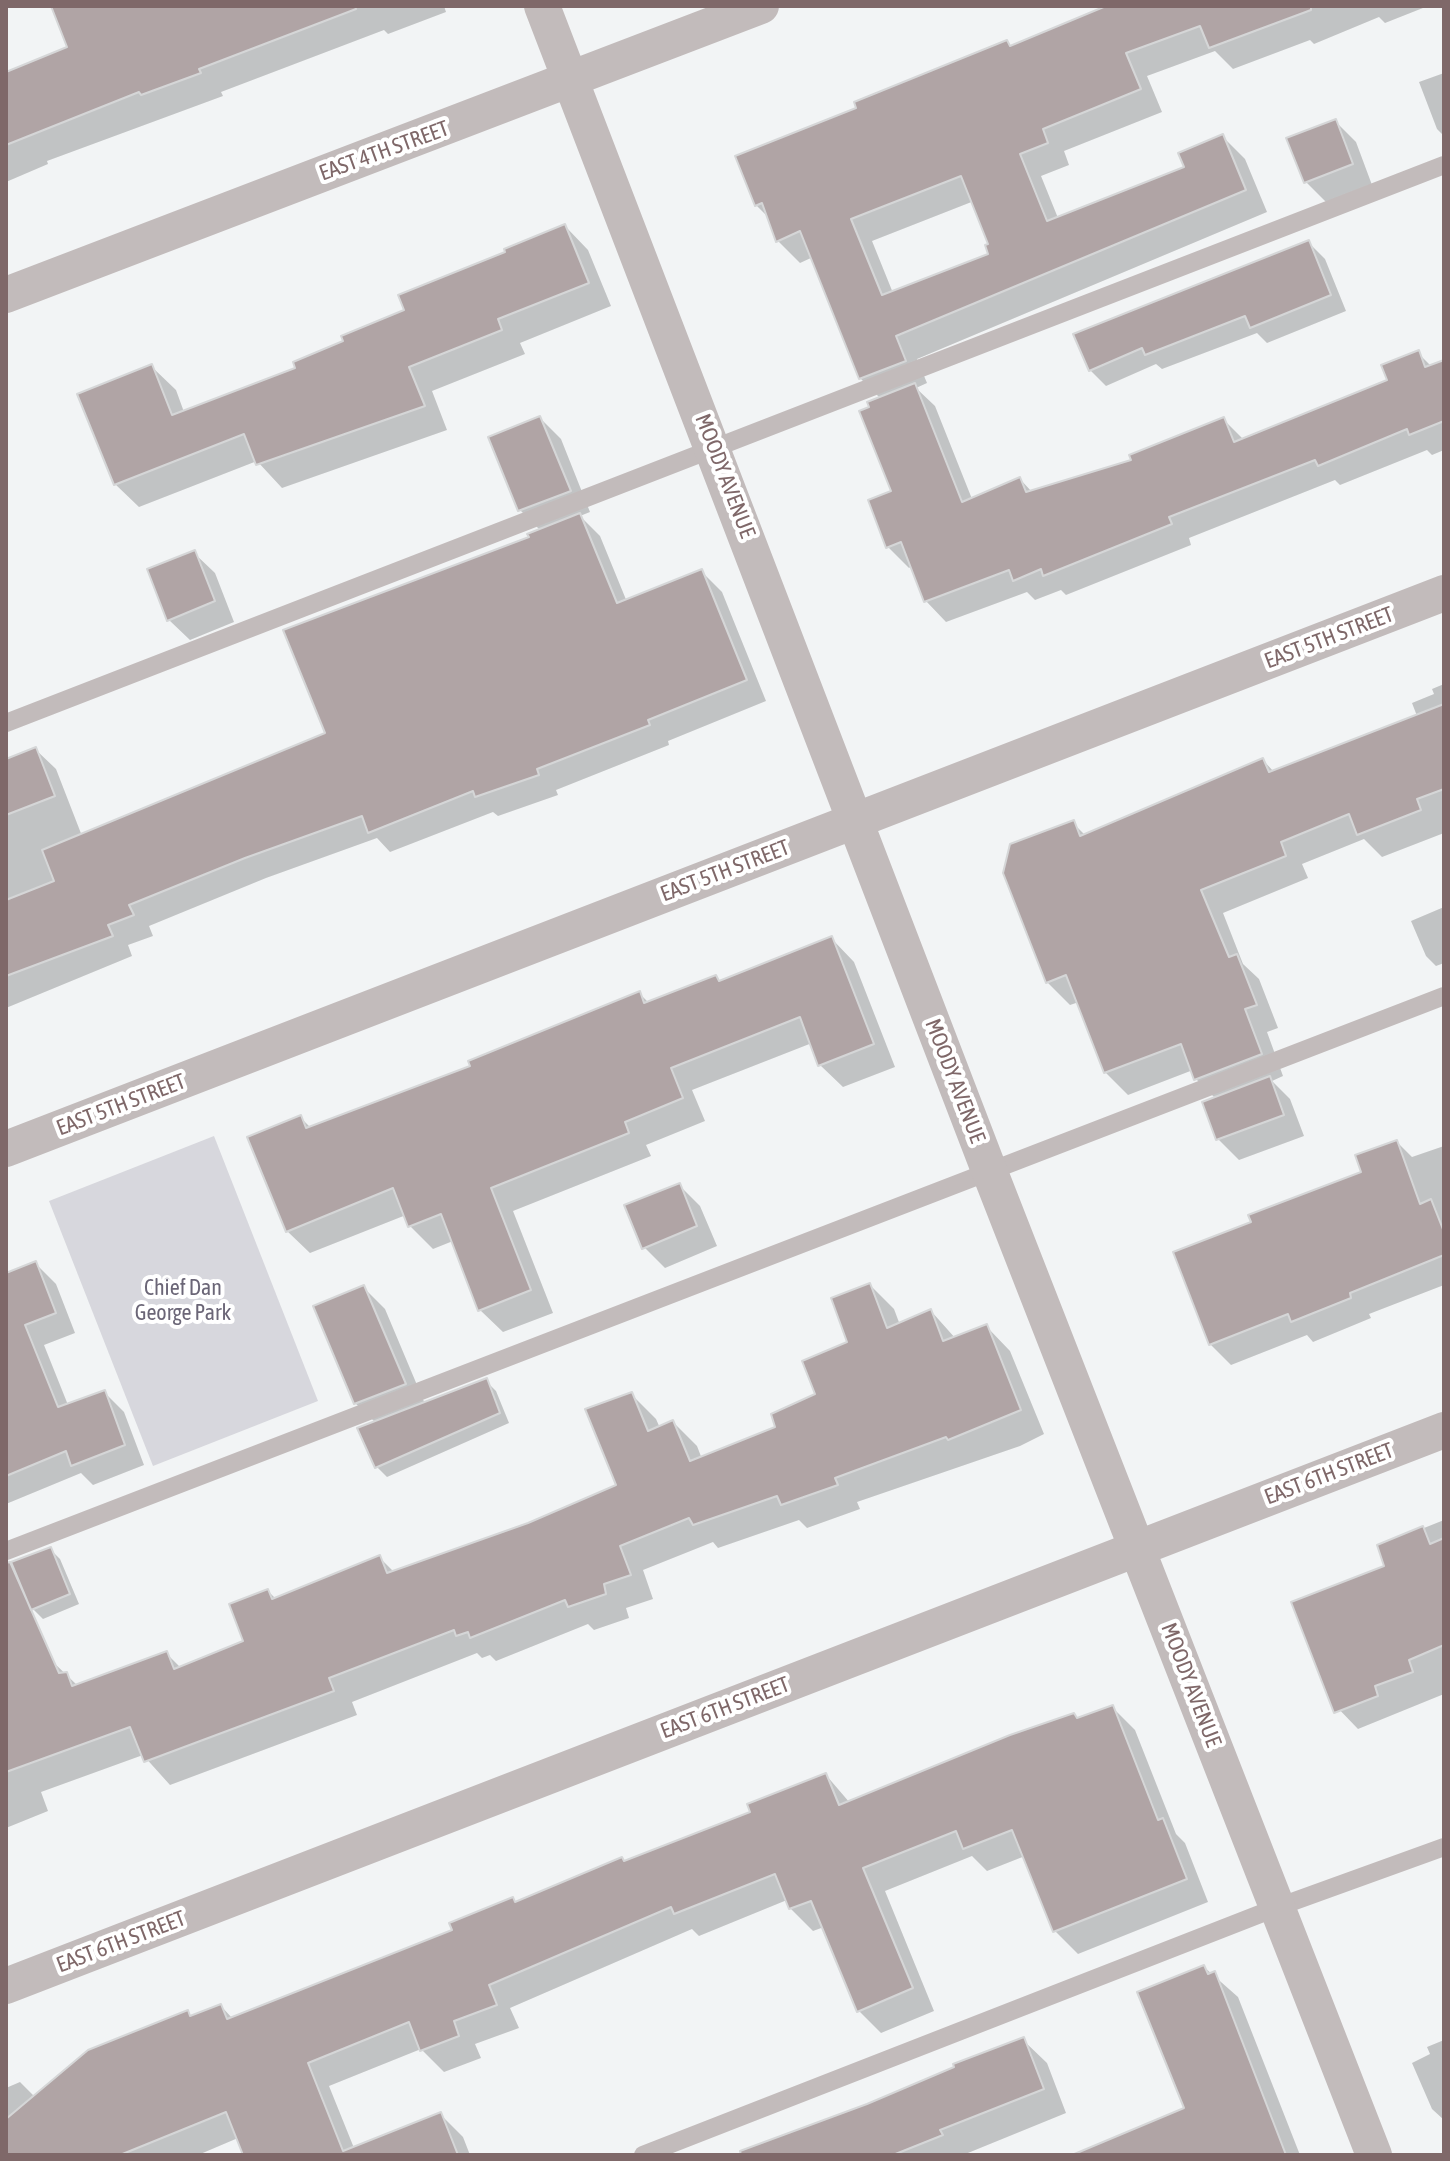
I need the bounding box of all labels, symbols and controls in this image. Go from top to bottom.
street label: EAST 4TH STREET [316,115,452,187]
street label: MOODY AVENUE [689,410,761,542]
street label: EAST 5TH STREET [1261,601,1397,675]
street label: EAST 5TH STREET [657,834,793,908]
street label: MOODY AVENUE [919,1015,991,1147]
street label: EAST 5TH STREET [53,1068,189,1142]
park label: Chief Dan George Park [135,1275,231,1326]
street label: EAST 6TH STREET [1261,1437,1397,1511]
street label: MOODY AVENUE [1155,1619,1227,1751]
street label: EAST 6TH STREET [657,1671,793,1745]
street label: EAST 6TH STREET [53,1905,189,1979]

